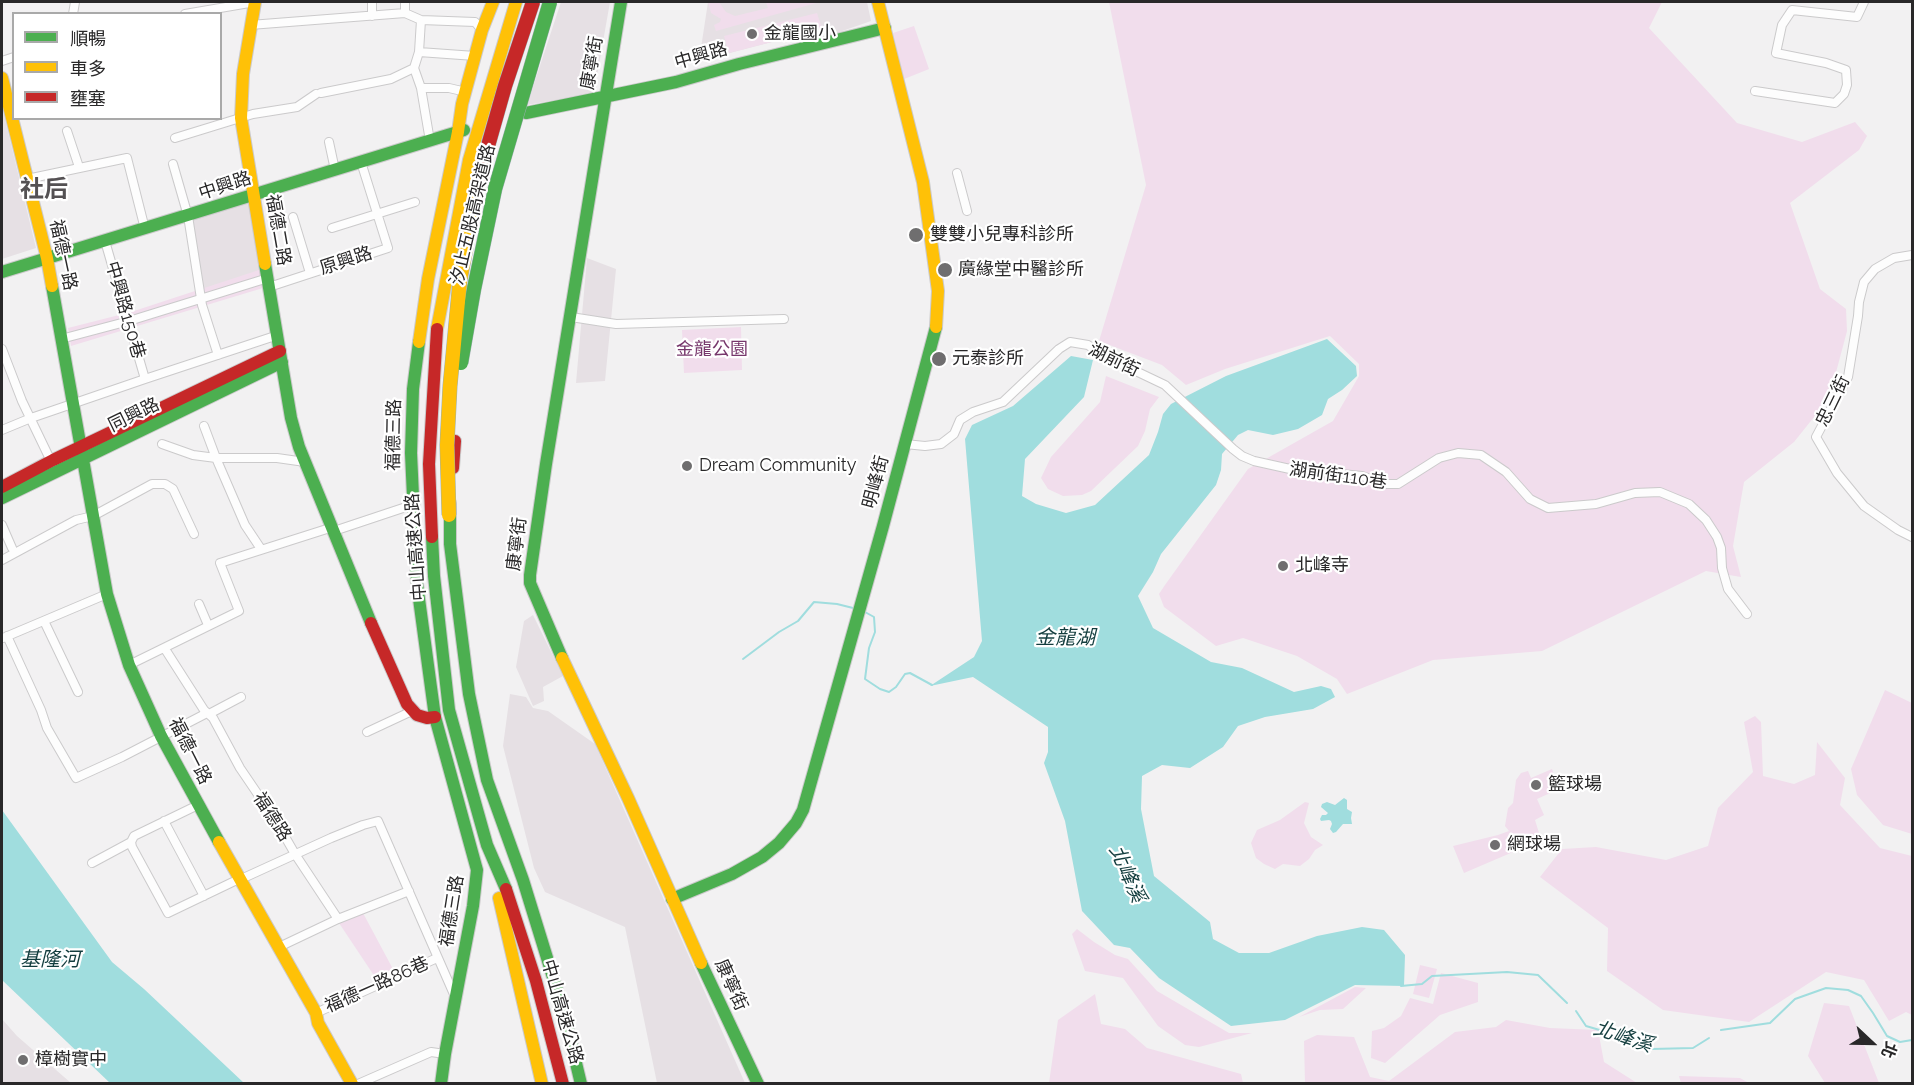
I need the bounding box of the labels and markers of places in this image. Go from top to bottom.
place label: 金龍國小 [764,23,836,45]
marker: 金龍國小 [745,27,759,41]
place label: 雙雙小兒專科診所 [930,224,1074,246]
marker: 雙雙小兒專科診所 [907,226,925,244]
place label: 廣緣堂中醫診所 [958,259,1084,281]
marker: 廣緣堂中醫診所 [936,261,954,279]
place label: 元泰診所 [952,348,1024,370]
marker: 元泰診所 [930,350,948,368]
place label: Dream Community [699,455,856,477]
marker: Dream Community [680,459,694,473]
place label: 北峰寺 [1295,555,1349,577]
marker: 北峰寺 [1276,559,1290,573]
place label: 籃球場 [1548,774,1602,796]
marker: 籃球場 [1529,778,1543,792]
place label: 網球場 [1507,834,1561,856]
marker: 網球場 [1488,838,1502,852]
place label: 樟樹實中 [35,1049,107,1071]
marker: 樟樹實中 [16,1053,30,1067]

